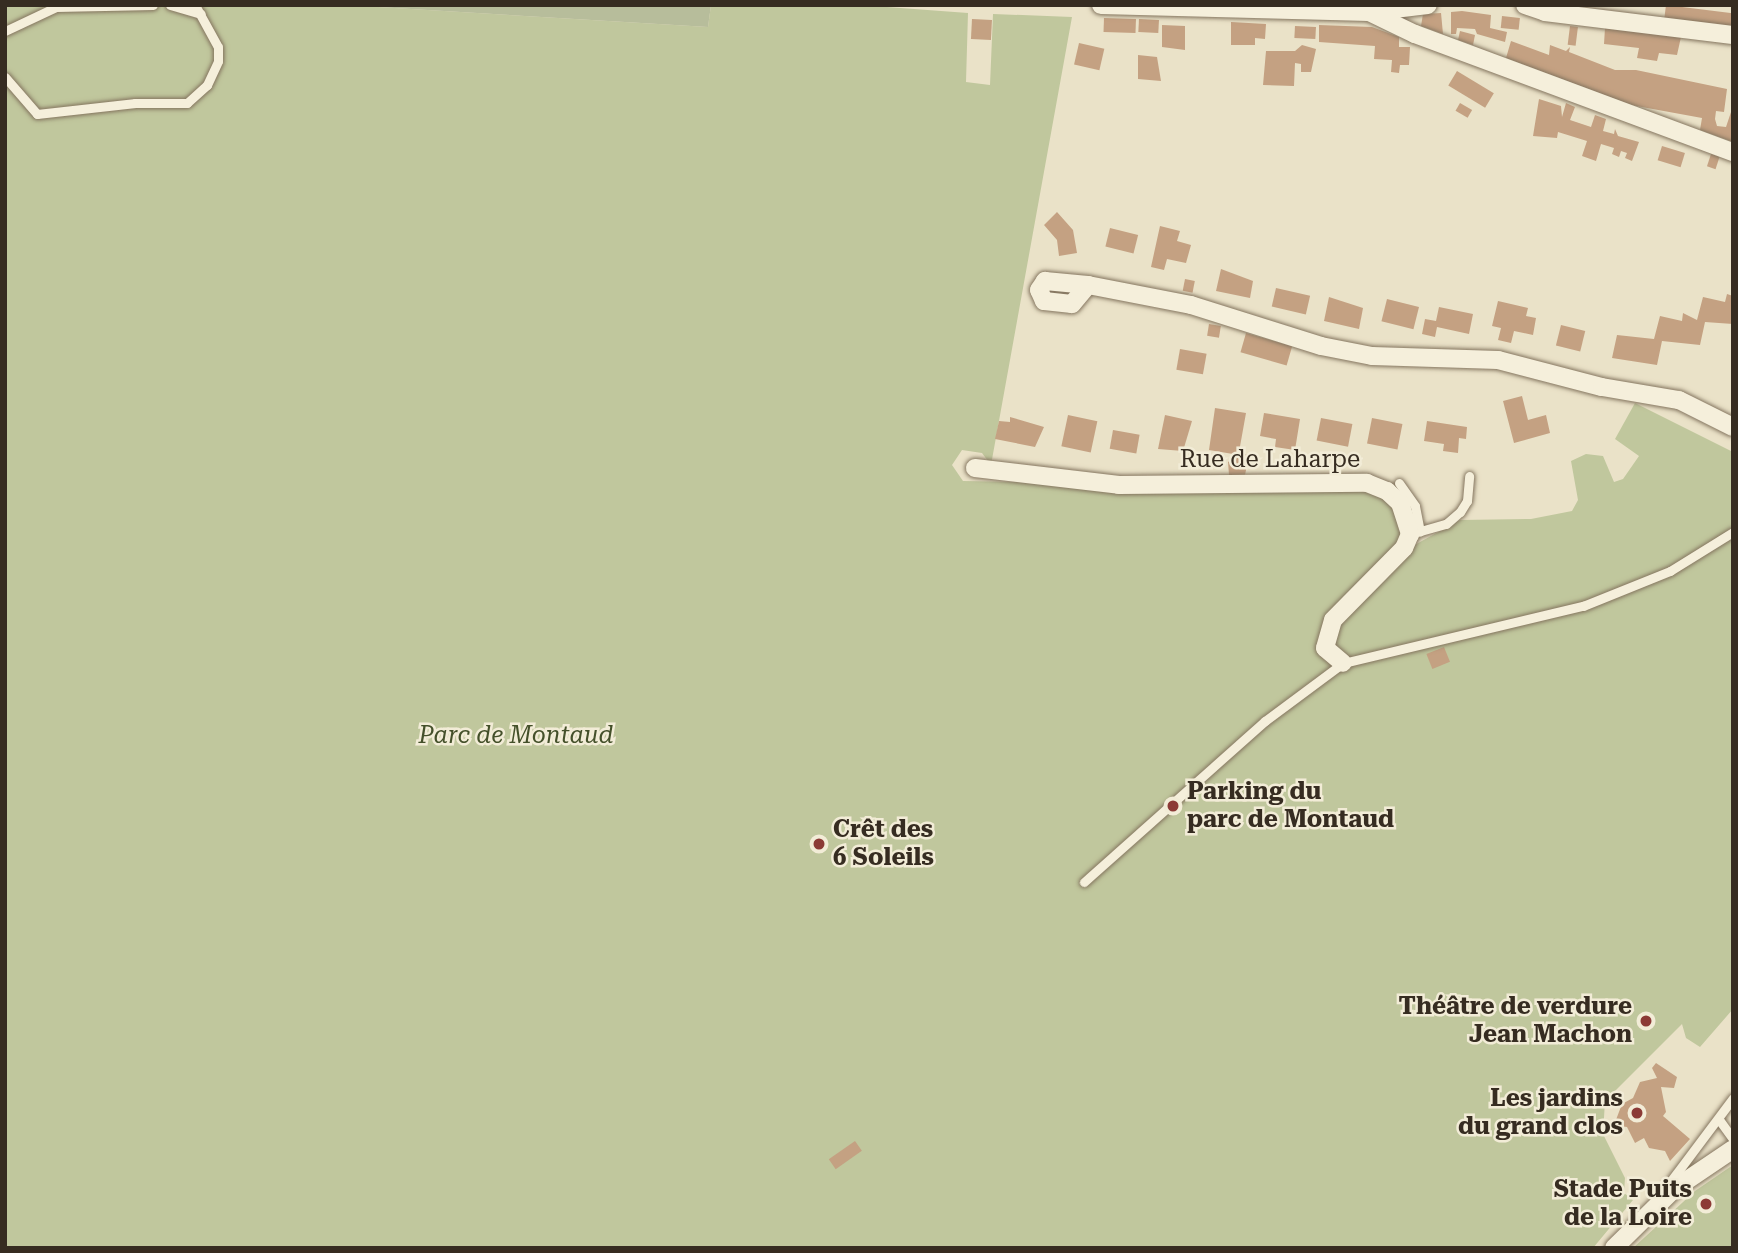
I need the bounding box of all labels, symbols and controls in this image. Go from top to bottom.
street label: Rue de Laharpe [1180,446,1360,474]
park label: Parc de Montaud [418,722,614,750]
place label: Parking du parc de Montaud [1187,778,1394,834]
marker: Parking du parc de Montaud [1165,798,1181,814]
place label: Crêt des 6 Soleils [833,816,934,872]
marker: Crêt des 6 Soleils [811,836,827,852]
place label: Théâtre de verdure Jean Machon [1399,993,1632,1049]
marker: Théâtre de verdure Jean Machon [1638,1013,1654,1029]
place label: Les jardins du grand clos [1458,1085,1623,1141]
marker: Les jardins du grand clos [1629,1105,1645,1121]
place label: Stade Puits de la Loire [1554,1176,1692,1232]
marker: Stade Puits de la Loire [1698,1196,1714,1212]

